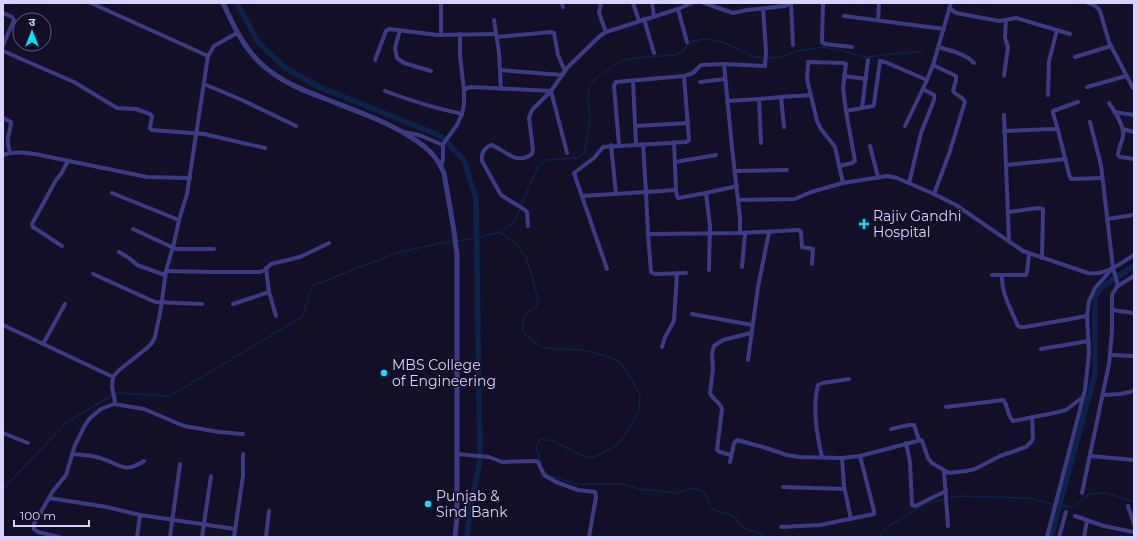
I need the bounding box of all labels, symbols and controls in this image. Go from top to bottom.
north arrow [12,12,52,52]
text: उ [29,15,36,29]
place label: Rajiv Gandhi Hospital [873,207,961,241]
marker: Rajiv Gandhi Hospital [858,218,870,230]
place label: MBS College of Engineering [392,356,496,390]
marker: MBS College of Engineering [379,368,389,378]
place label: Punjab & Sind Bank [436,487,508,521]
marker: Punjab & Sind Bank [423,499,433,509]
scale bar [14,502,89,528]
text: 100 m [20,508,56,523]

